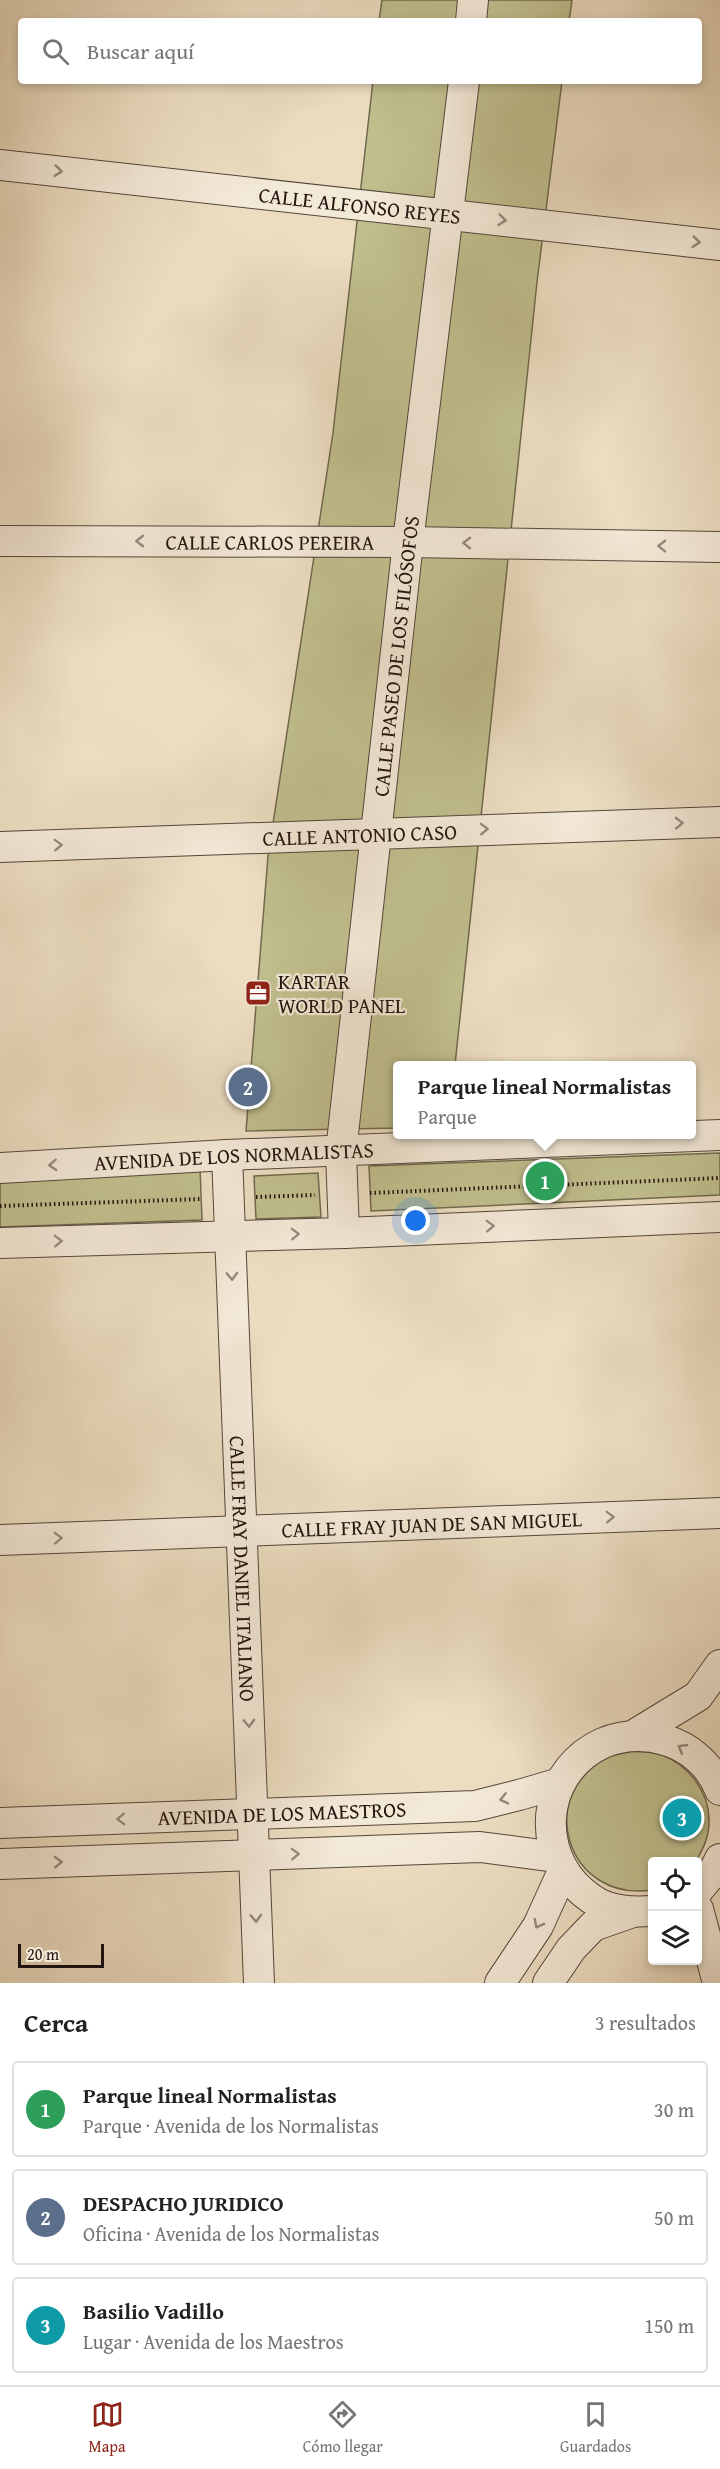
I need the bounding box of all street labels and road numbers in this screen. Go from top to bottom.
street label: CALLE ALFONSO REYES [257,178,462,232]
street label: CALLE PASEO DE LOS FILÓSOFOS [365,514,427,798]
street label: CALLE CARLOS PEREIRA [166,526,375,557]
street label: CALLE ANTONIO CASO [262,816,458,853]
street label: AVENIDA DE LOS NORMALISTAS [93,1134,374,1178]
street label: CALLE FRAY DANIEL ITALIANO [222,1435,264,1702]
street label: CALLE FRAY JUAN DE SAN MIGUEL [281,1503,582,1545]
street label: AVENIDA DE LOS MAESTROS [157,1793,407,1833]

